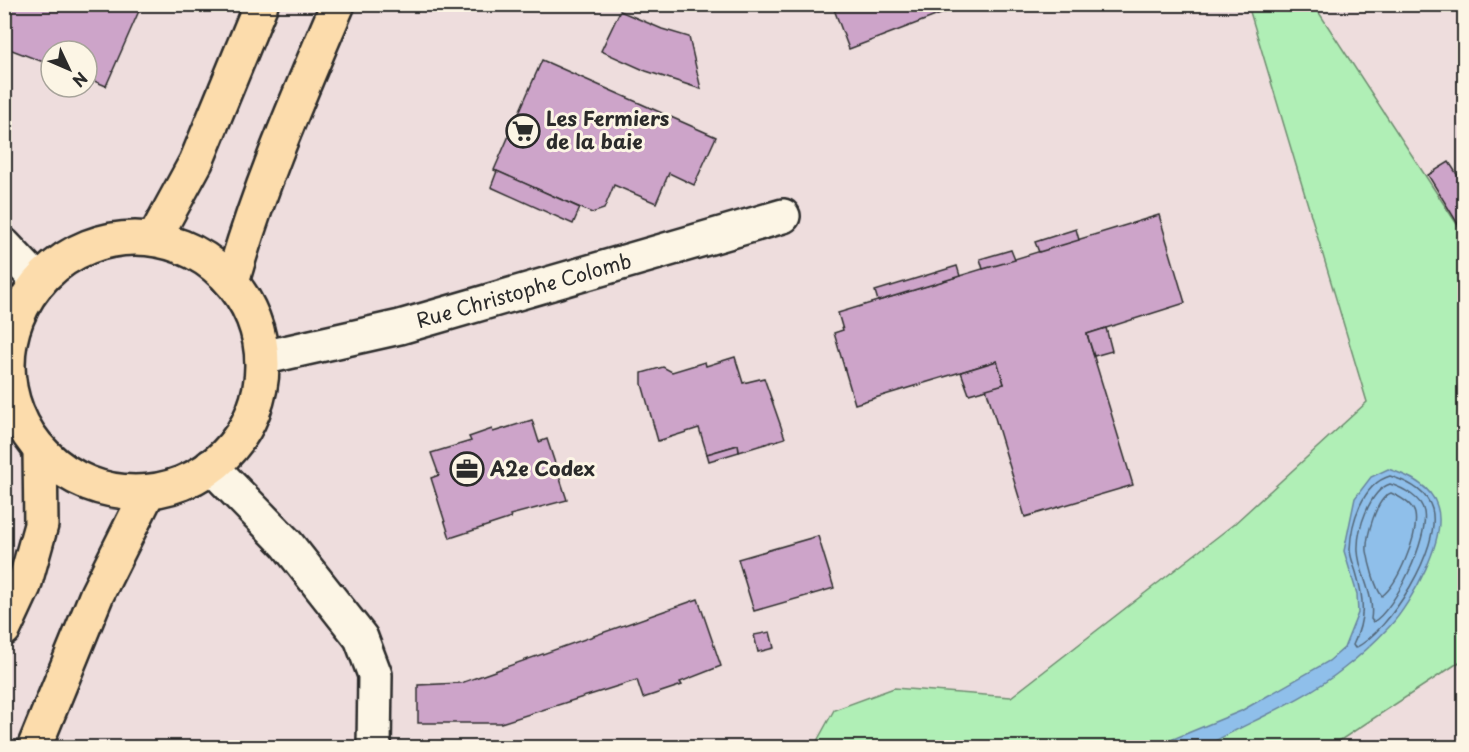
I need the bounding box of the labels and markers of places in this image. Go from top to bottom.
place label: Les Fermiers de la baie [546,103,670,156]
supermarket icon: Les Fermiers de la baie [505,113,541,149]
office icon: A2e Codex [449,451,485,487]
place label: A2e Codex [489,453,595,483]

